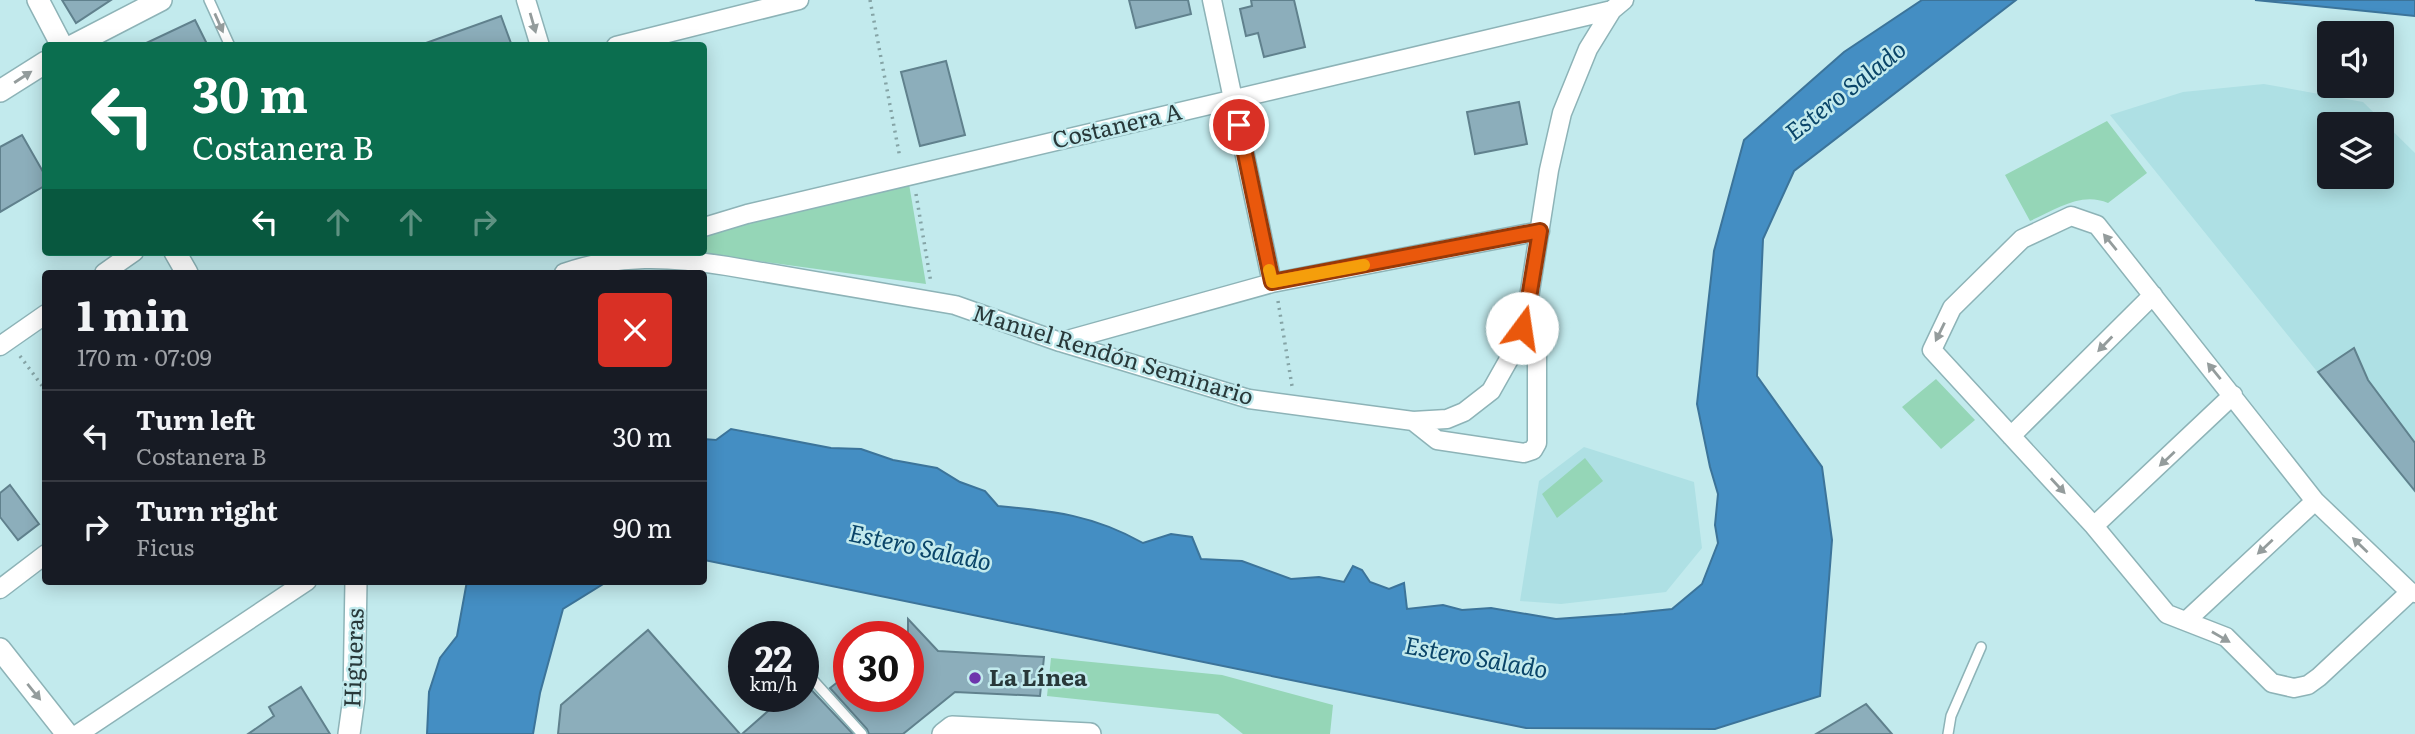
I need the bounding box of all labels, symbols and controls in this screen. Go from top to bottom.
one-way arrow [528,12,539,34]
one-way arrow [213,13,225,33]
map controls [2317,21,2394,189]
button: sound [2317,21,2394,98]
water label: Estero Salado [1777,31,1912,147]
text: 30 m [192,55,308,128]
one-way arrow [13,70,32,83]
icon: left [77,70,168,161]
street label: Costanera A [1048,93,1185,155]
pin [1209,95,1269,155]
icon: arrive [1220,106,1258,144]
button: layers [2317,112,2394,189]
text: Costanera B [192,122,374,170]
icon: left [246,203,284,241]
icon: ahead [319,203,357,241]
icon: ahead [392,203,430,241]
icon: right [465,203,503,241]
one-way arrow [2103,233,2118,251]
text: 1 min [77,282,189,344]
position arrow [1485,291,1559,365]
button: close [598,293,672,367]
street label: Manuel Rendón Seminario [969,294,1258,412]
one-way arrow [1935,322,1946,342]
one-way arrow [2098,335,2114,352]
text: 170 m · 07:09 [77,339,212,373]
one-way arrow [2207,362,2222,380]
text: Turn left [136,399,255,438]
text: 30 m [612,416,672,455]
icon: left [77,417,115,455]
text: Costanera B [136,438,266,472]
one-way arrow [2159,451,2176,467]
one-way arrow [2049,477,2065,494]
text: Turn right [136,490,278,529]
text: 90 m [613,507,672,546]
icon: right [77,508,115,546]
water label: Estero Salado [846,513,995,578]
text: Ficus [136,529,194,563]
one-way arrow [2352,536,2369,553]
one-way arrow [2257,539,2274,555]
street label: Higueras [333,608,371,708]
speed limit sign: 30 [833,621,924,712]
water label: Estero Salado [1402,626,1551,685]
one-way arrow [2211,630,2231,643]
text: 22 [755,631,792,683]
place label: La Línea [989,659,1088,693]
text: km/h [750,670,797,697]
marker: La Línea [967,670,983,686]
one-way arrow [26,682,41,700]

